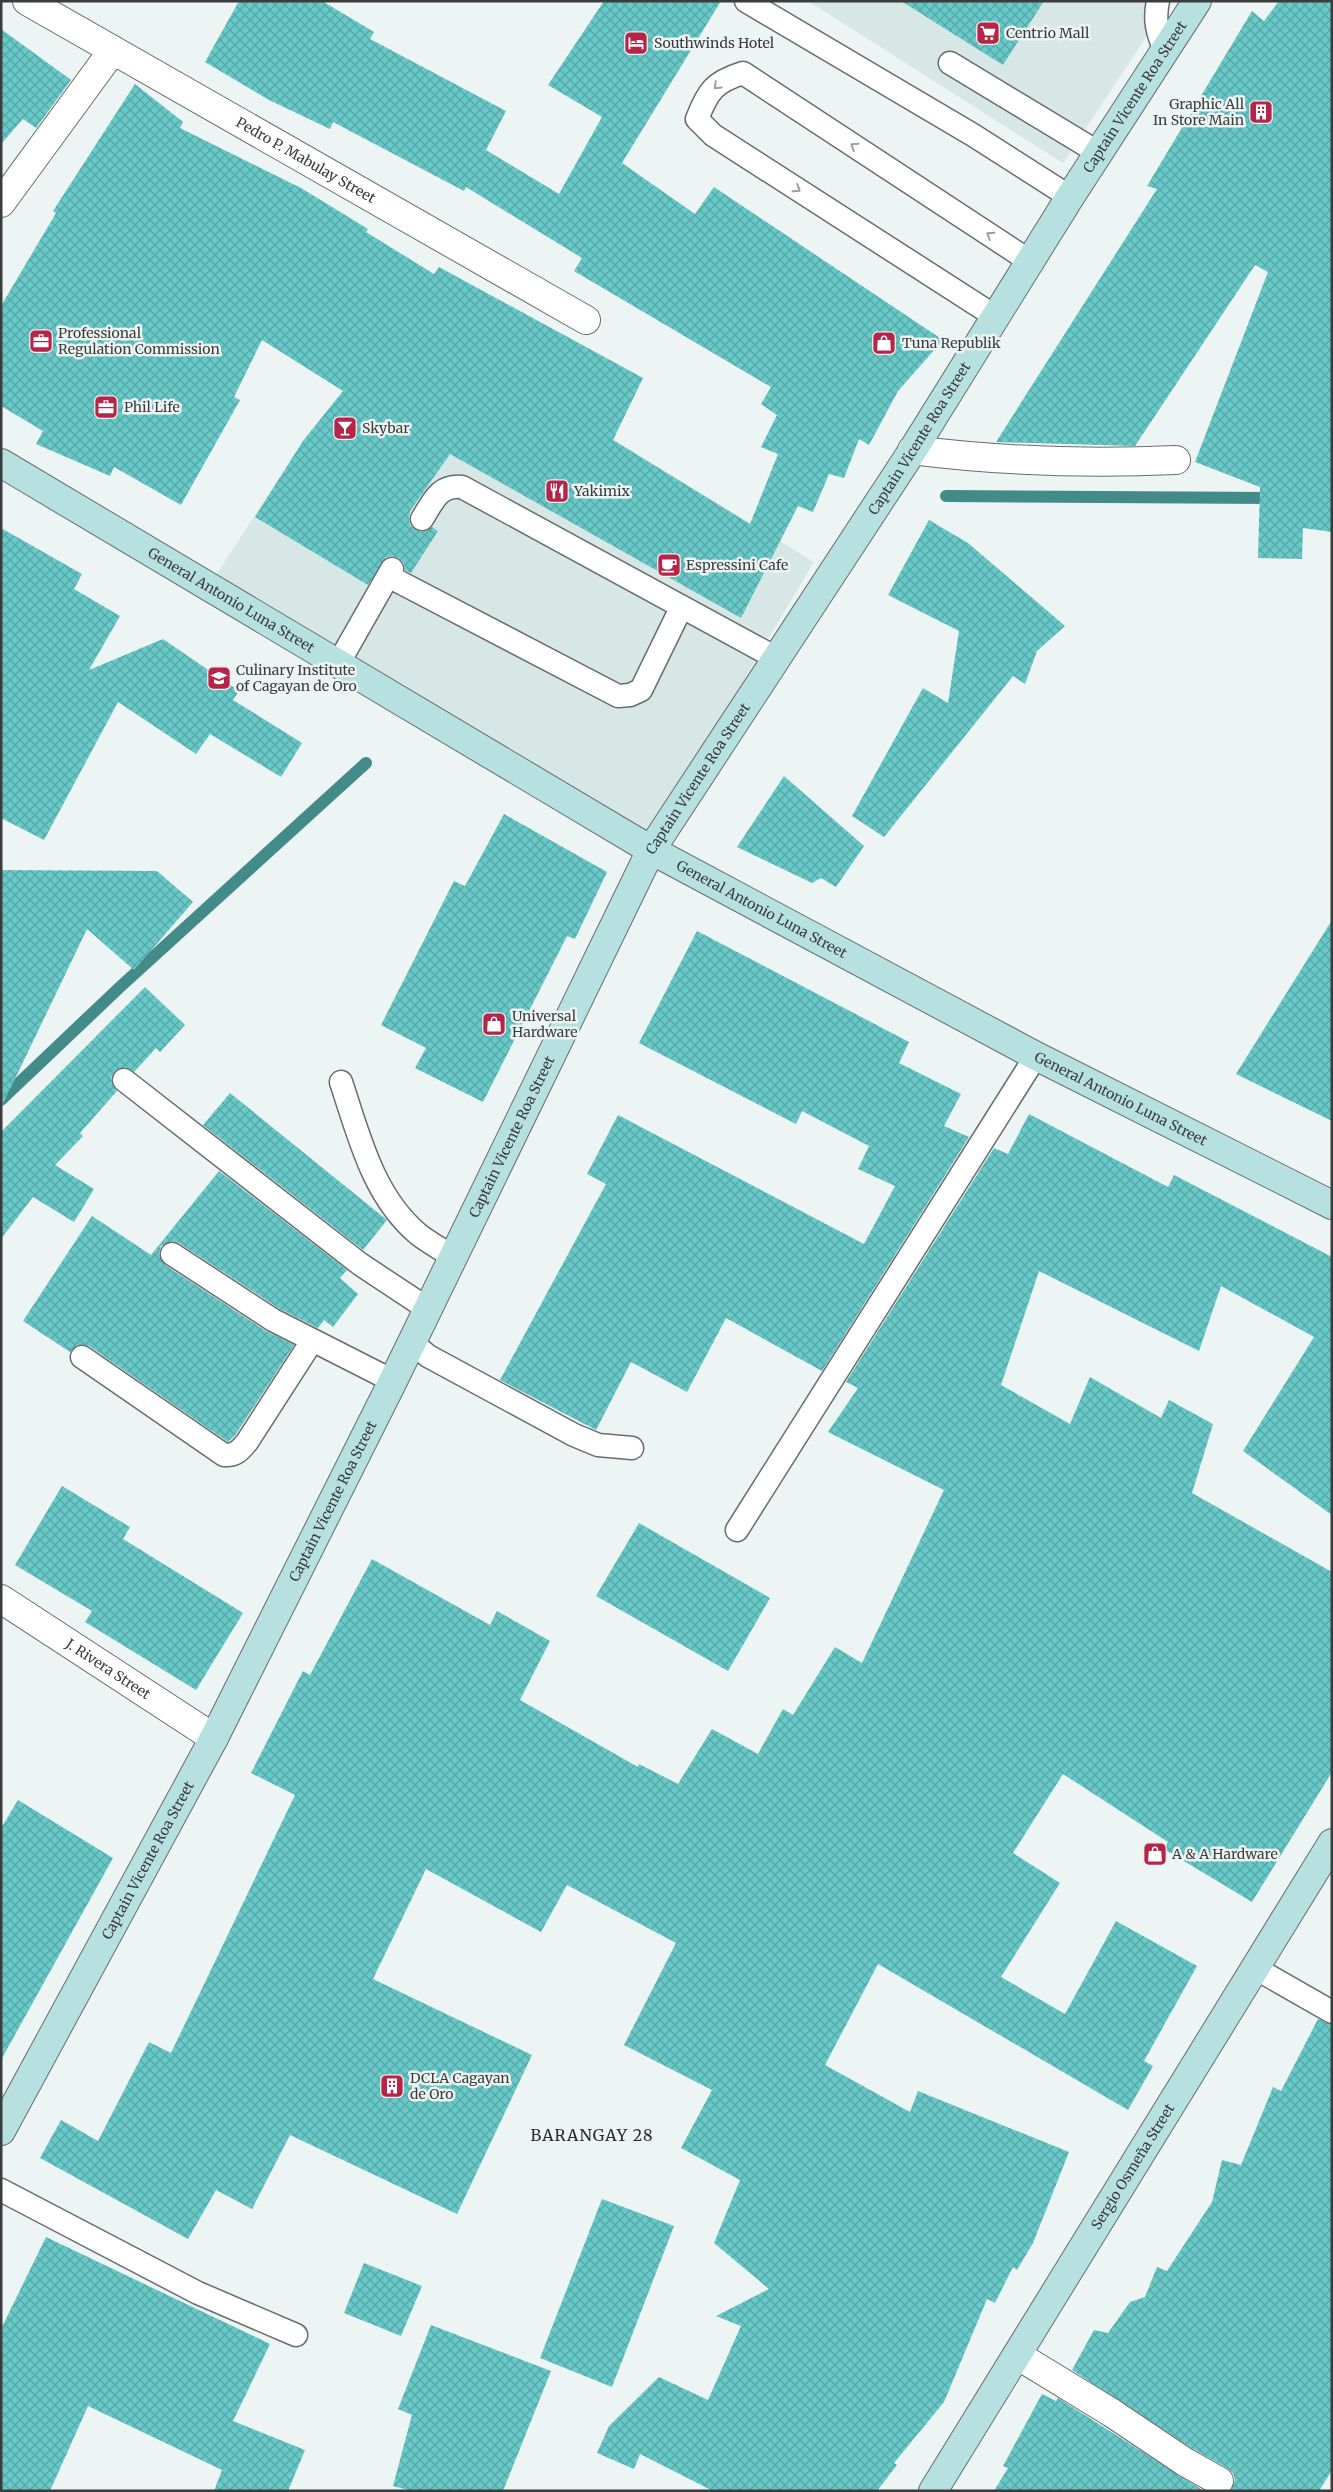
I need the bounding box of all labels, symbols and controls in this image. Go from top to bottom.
street label: Captain Vicente Roa Street [1079,17,1191,176]
supermarket icon: Centrio Mall [975,20,1001,46]
place label: Centrio Mall [1006,24,1090,42]
hotel icon: Southwinds Hotel [623,30,649,56]
place label: Southwinds Hotel [654,34,775,52]
one-way arrow [714,80,723,89]
place label: Graphic All In Store Main [1153,95,1245,129]
building icon: Graphic All In Store Main [1248,99,1274,125]
street label: Pedro P. Mabulay Street [233,113,379,207]
one-way arrow [850,143,860,152]
one-way arrow [791,183,800,193]
one-way arrow [986,232,996,241]
place label: Professional Regulation Commission [58,324,220,358]
office icon: Professional Regulation Commission [28,328,54,354]
shop icon: Tuna Republik [871,330,897,356]
place label: Tuna Republik [902,334,1001,352]
street label: Captain Vicente Roa Street [864,358,974,518]
office icon: Phil Life [93,394,119,420]
place label: Phil Life [124,398,180,416]
bar icon: Skybar [332,415,358,441]
place label: Skybar [362,419,410,437]
restaurant icon: Yakimix [544,478,570,504]
place label: Yakimix [573,482,630,500]
street label: General Antonio Luna Street [145,544,318,657]
cafe icon: Espressini Cafe [656,552,682,578]
place label: Espressini Cafe [686,556,788,574]
place label: Culinary Institute of Cagayan de Oro [236,661,357,695]
school or university icon: Culinary Institute of Cagayan de Oro [206,665,232,691]
street label: Captain Vicente Roa Street [642,699,754,858]
street label: General Antonio Luna Street [673,856,851,962]
place label: Universal Hardware [512,1007,578,1041]
shop icon: Universal Hardware [481,1011,507,1037]
street label: General Antonio Luna Street [1031,1048,1211,1150]
street label: Captain Vicente Roa Street [465,1052,559,1220]
street label: Captain Vicente Roa Street [285,1417,381,1584]
street label: J. Rivera Street [62,1634,154,1703]
street label: Captain Vicente Roa Street [98,1777,198,1942]
shop icon: A & A Hardware [1142,1841,1168,1867]
place label: A & A Hardware [1171,1845,1278,1863]
place label: DCLA Cagayan de Oro [410,2069,510,2103]
building icon: DCLA Cagayan de Oro [379,2073,405,2099]
street label: Sergio Osmeña Street [1087,2100,1179,2233]
district label: BARANGAY 28 [530,2125,654,2145]

